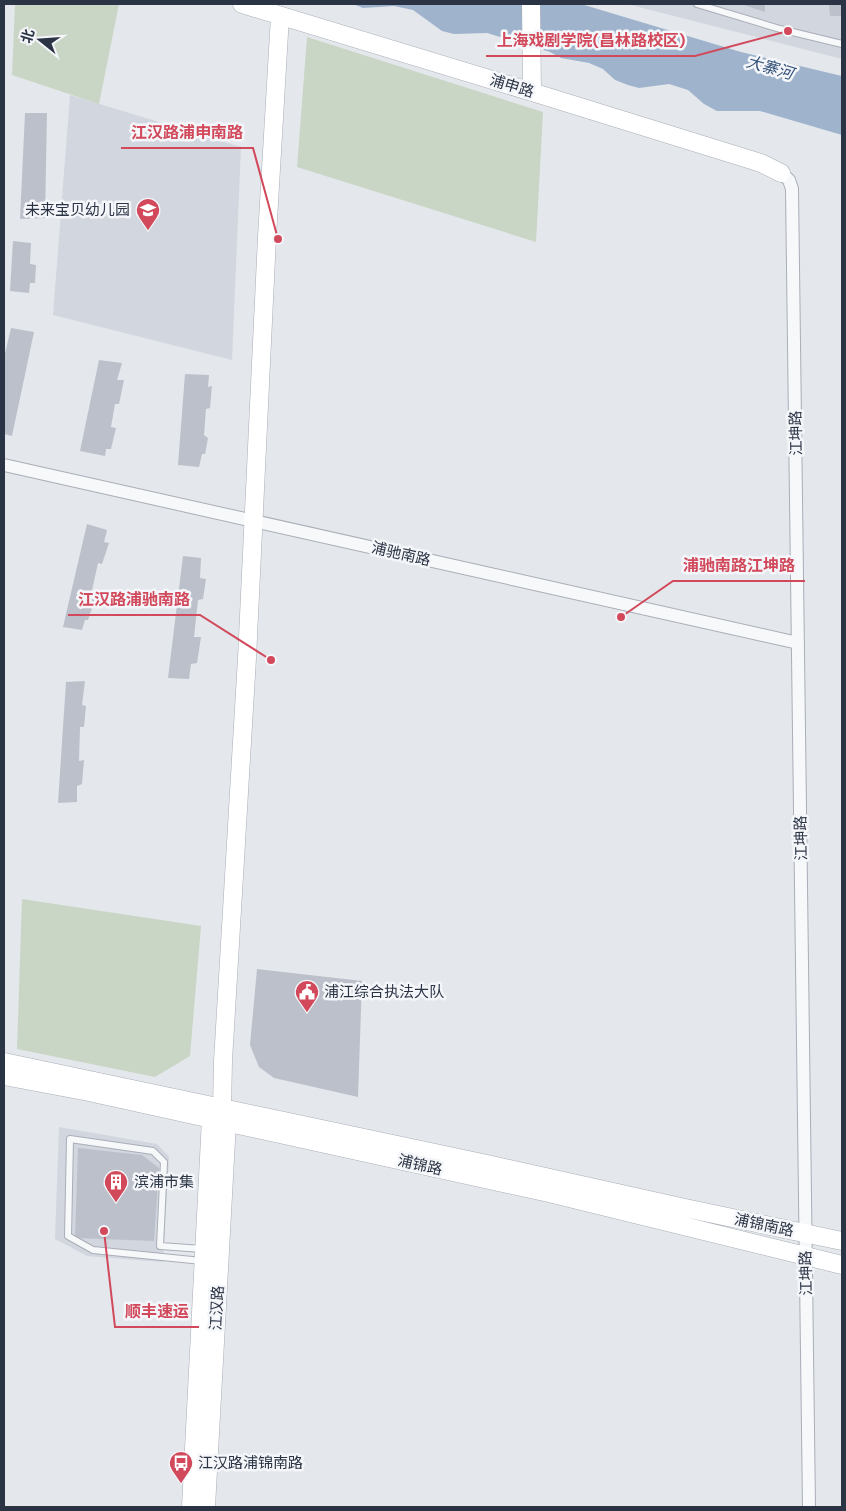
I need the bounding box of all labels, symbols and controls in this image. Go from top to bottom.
north arrow [15,15,65,65]
callout: 上海戏剧学院(昌林路校区) [486,25,695,56]
text: 北 [17,27,38,46]
text: 上海戏剧学院(昌林路校区) [497,30,685,51]
water label: 大寨河 [744,51,799,85]
street label: 浦申路 [488,70,536,102]
callout: 江汉路浦申南路 [121,117,253,148]
text: 江汉路浦申南路 [131,122,243,143]
school or university icon: 未来宝贝幼儿园 [135,197,161,231]
place label: 未来宝贝幼儿园 [25,200,130,220]
street label: 江坤路 [786,410,806,456]
street label: 浦驰南路 [370,538,432,570]
callout: 浦驰南路江坤路 [673,550,805,581]
text: 浦驰南路江坤路 [683,555,795,576]
callout: 江汉路浦驰南路 [68,584,200,615]
text: 江汉路浦驰南路 [78,589,190,610]
street label: 江坤路 [791,815,811,861]
public building icon: 浦江综合执法大队 [294,979,320,1013]
place label: 浦江综合执法大队 [324,982,444,1002]
street label: 浦锦路 [396,1150,444,1180]
building icon: 滨浦市集 [103,1169,129,1203]
place label: 滨浦市集 [134,1172,194,1192]
street label: 浦锦南路 [733,1209,795,1241]
street label: 江坤路 [796,1250,816,1296]
street label: 江汉路 [206,1285,228,1331]
callout: 顺丰速运 [115,1296,199,1327]
text: 顺丰速运 [125,1301,189,1322]
bus stop icon: 江汉路浦锦南路 [168,1450,194,1484]
place label: 江汉路浦锦南路 [198,1453,303,1473]

